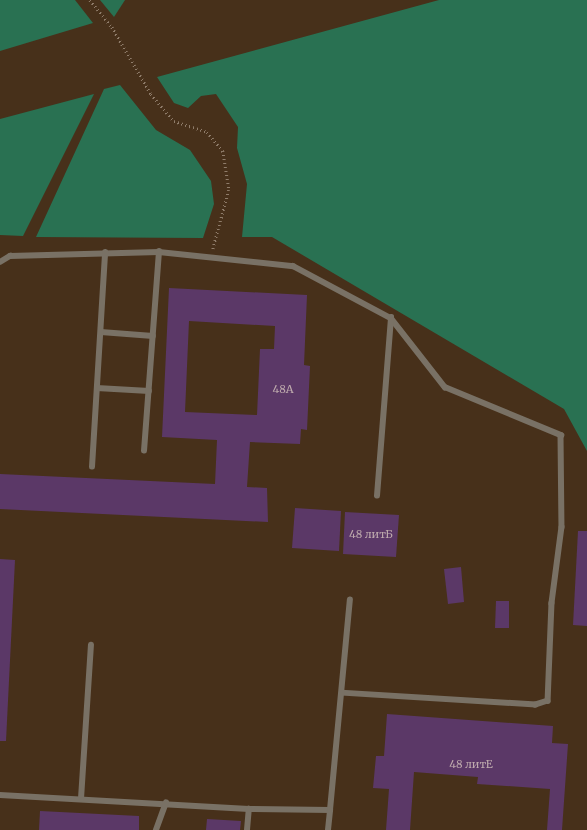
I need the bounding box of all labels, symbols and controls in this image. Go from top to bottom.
house number: 48А [272,382,294,396]
house number: 48 литБ [349,527,393,541]
house number: 48 литЕ [449,757,493,771]

